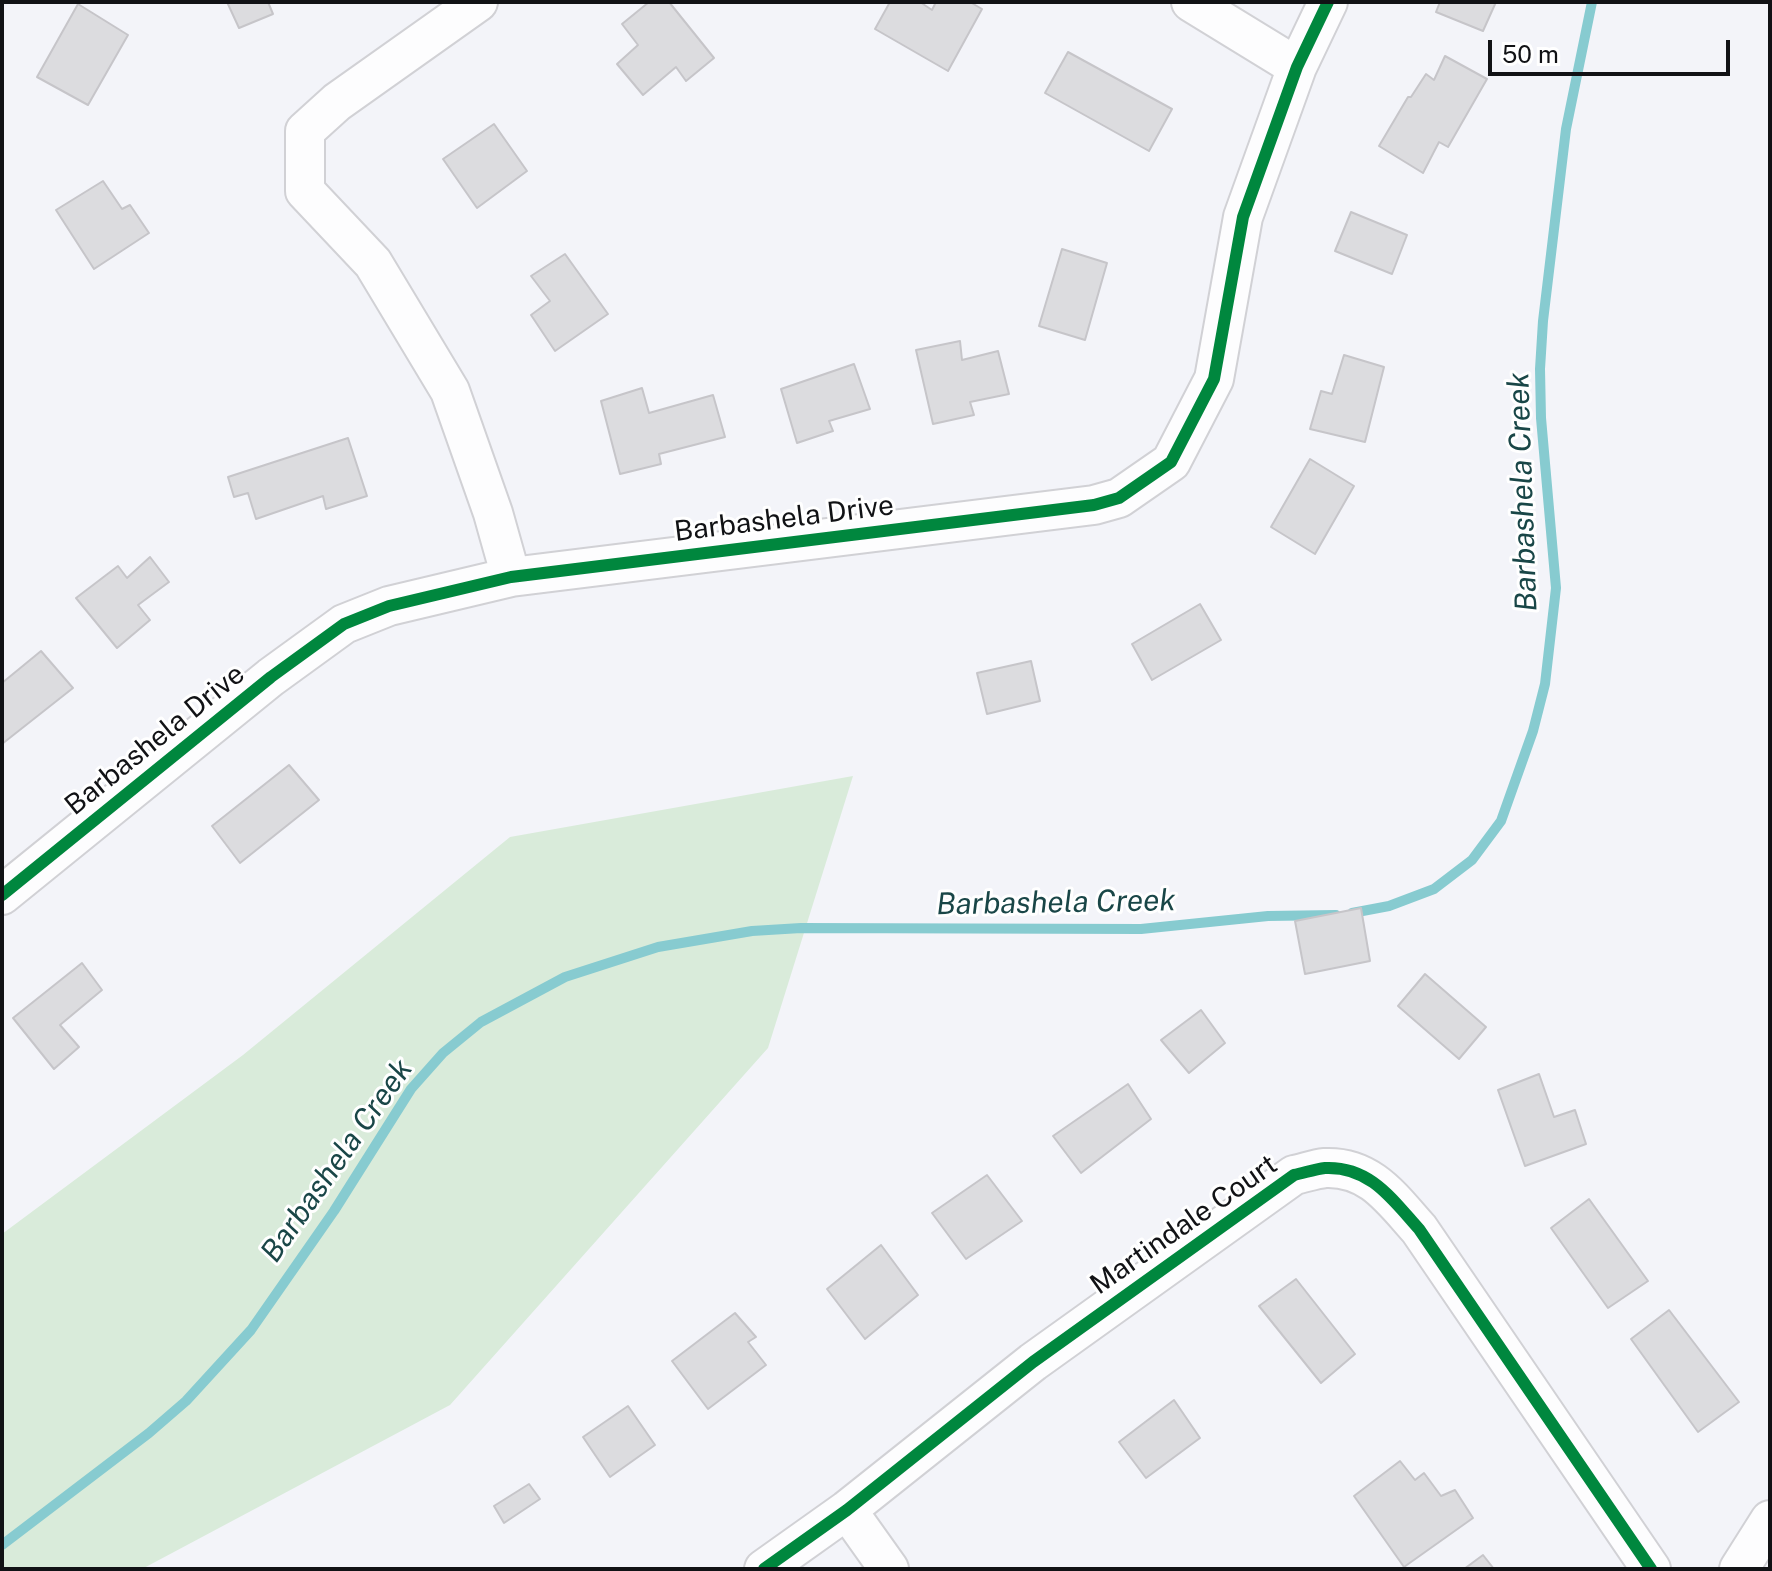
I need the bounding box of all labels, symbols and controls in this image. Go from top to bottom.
scale bar [1492,24,1734,74]
text: 50 m [1502,40,1559,68]
water label: Barbashela Creek [1501,372,1545,612]
street label: Barbashela Drive [672,489,896,549]
street label: Barbashela Drive [59,657,251,823]
water label: Barbashela Creek [936,883,1176,923]
water label: Barbashela Creek [254,1053,420,1269]
street label: Martindale Court [1084,1148,1284,1302]

